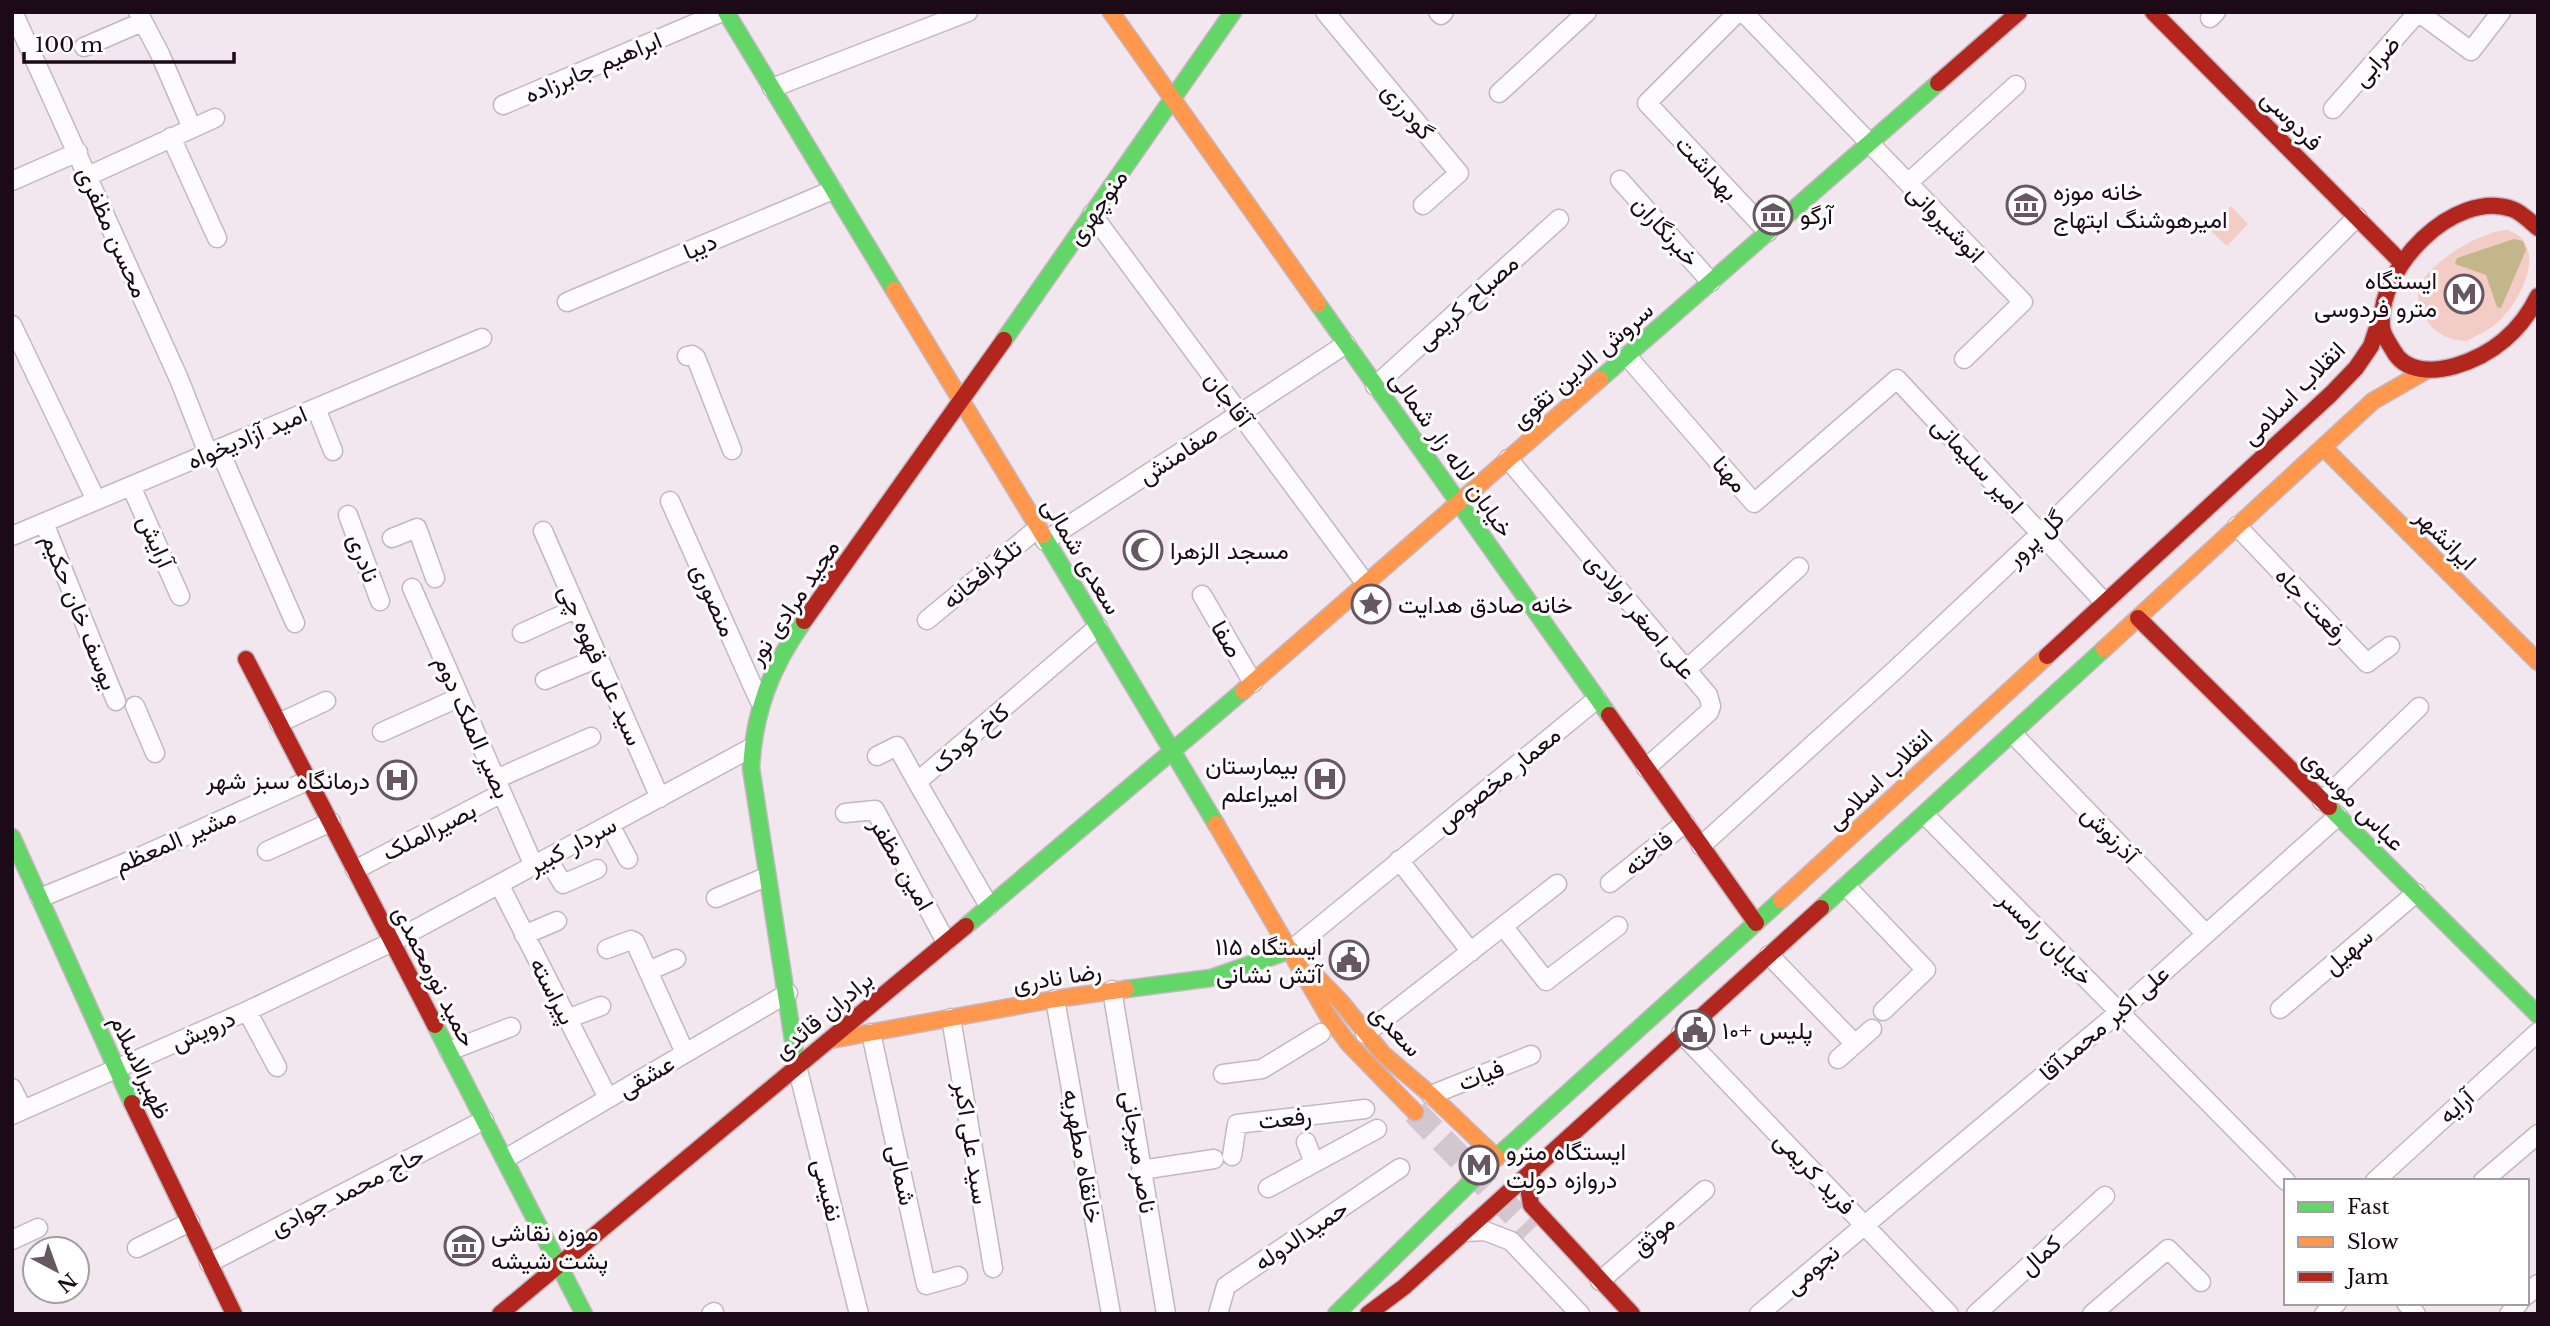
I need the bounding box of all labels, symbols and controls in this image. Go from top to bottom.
scale bar [24,21,234,65]
street label: ابراهیم جابرزاده [520,25,667,111]
street label: ضرابی [2346,30,2407,93]
text: 100 m [35,32,103,58]
street label: گودرزی [1375,76,1440,146]
street label: فردوسی [2255,83,2329,157]
street label: بهداشت [1669,129,1744,207]
street label: محسن مظفری [70,162,155,303]
street label: منوچهری [1061,164,1135,252]
street label: انوشیروانی [1900,177,1991,269]
place label: خانه موزه امیرهوشنگ ابتهاج [2053,177,2228,236]
museum icon: خانه موزه امیرهوشنگ ابتهاج [2005,184,2047,226]
street label: خبرنگاران [1626,189,1705,273]
museum icon: آرگو [1752,194,1794,236]
place label: آرگو [1800,201,1835,231]
street label: دیبا [679,226,721,266]
street label: مصباح کریمی [1410,248,1526,357]
place label: ایستگاه مترو فردوسی [2314,266,2437,324]
metro station icon: ایستگاه مترو فردوسی [2443,273,2485,315]
street label: سروش الدین تقوی [1505,295,1660,435]
street label: انقلاب اسلامی [2235,335,2351,451]
street label: آقاجان [1199,365,1261,435]
street label: خیابان لاله زار شمالی [1383,365,1520,543]
street label: امید آزادیخواه [183,399,312,476]
street label: امیر سلیمانی [1925,411,2030,520]
street label: صفامنش [1133,418,1223,490]
street label: مهنا [1705,450,1754,499]
street label: سعدی شمالی [1036,493,1128,619]
street label: ایرانشهر [2408,501,2483,577]
street label: گل پرور [1999,503,2072,575]
street label: آرایش [131,510,181,575]
mosque icon: مسجد الزهرا [1122,529,1164,571]
street label: یوسف خان حکیم [34,530,124,695]
street label: نادری [341,530,386,587]
street label: تلگرافخانه [936,533,1028,616]
street label: مجید مرادی نور [740,534,846,671]
place label: مسجد الزهرا [1170,536,1289,566]
street label: علی اصغر اولادی [1579,547,1702,686]
street label: منصوری [684,559,743,642]
street label: رفعت جاه [2269,561,2355,650]
street label: سید علی قهوه چی [551,580,649,751]
place icon: خانه صادق هدایت [1350,583,1392,625]
place label: خانه صادق هدایت [1398,590,1573,619]
street label: صفا [1205,615,1249,663]
street label: بصیر الملک دوم [427,651,517,804]
street label: کاخ کودک [925,697,1016,781]
street label: معمار مخصوص [1430,720,1567,839]
street label: انقلاب اسلامی [1820,723,1938,835]
street label: عباس موسوی [2296,743,2411,858]
place label: بیمارستان امیراعلم [1205,751,1298,810]
hospital icon: بیمارستان امیراعلم [1304,758,1346,800]
hospital icon: درمانگاه سبز شهر [376,759,418,801]
place label: درمانگاه سبز شهر [205,766,370,796]
street label: بصیرالملک [377,795,481,868]
street label: آذرنوش [2075,799,2146,872]
street label: مشیر المعظم [110,800,241,882]
street label: سردار کبیر [522,810,622,882]
street label: امین مظفر [863,812,940,916]
street label: فاخته [1618,824,1678,882]
street label: خیابان رامسر [1991,884,2099,992]
street label: حمید نورمحمدی [386,901,483,1052]
street label: سهیل [2317,922,2379,981]
place label: ایستگاه ۱۱۵ آتش نشانی [1215,932,1324,989]
public building icon: ایستگاه ۱۱۵ آتش نشانی [1328,939,1370,981]
street label: پیراسته [522,953,582,1030]
street label: رضا نادری [1011,956,1104,999]
street label: علی اکبر محمدآقا [2033,959,2176,1088]
street label: برادران قائدی [767,965,879,1066]
street label: سعدی [1364,997,1428,1063]
street label: درویش [166,1003,240,1058]
public building icon: پلیس +۱۰ [1674,1009,1716,1051]
street label: ظهیرالاسلام [102,1010,178,1125]
place label: پلیس +۱۰ [1722,1016,1813,1047]
street label: عشقی [613,1048,679,1104]
street label: فیات [1454,1053,1508,1097]
street label: سید علی اکبر [947,1079,996,1207]
street label: آرایه [2432,1081,2482,1130]
street label: خانقاه مطهریه [1056,1087,1109,1225]
street label: ناصر میرجانی [1114,1089,1163,1216]
street label: رفعت [1257,1101,1313,1136]
street label: فرید کریمی [1768,1125,1862,1221]
place label: ایستگاه مترو دروازه دولت [1506,1137,1626,1195]
street label: حاج محمد جوادی [265,1140,430,1244]
street label: شمالی [881,1142,923,1208]
metro station icon: ایستگاه مترو دروازه دولت [1458,1144,1500,1186]
street label: نفیسی [806,1156,850,1224]
legend [2284,1179,2529,1305]
street label: حمیدالدوله [1249,1193,1354,1278]
text: Fast [2347,1194,2389,1220]
street label: موثق [1625,1208,1681,1262]
place label: موزه نقاشی پشت شیشه [491,1218,608,1277]
museum icon: موزه نقاشی پشت شیشه [443,1225,485,1267]
street label: کمال [2013,1229,2067,1281]
text: Slow [2347,1229,2399,1255]
north arrow [21,1235,91,1305]
street label: نجومی [1779,1238,1846,1301]
text: Jam [2344,1264,2389,1290]
text: N [52,1268,81,1297]

